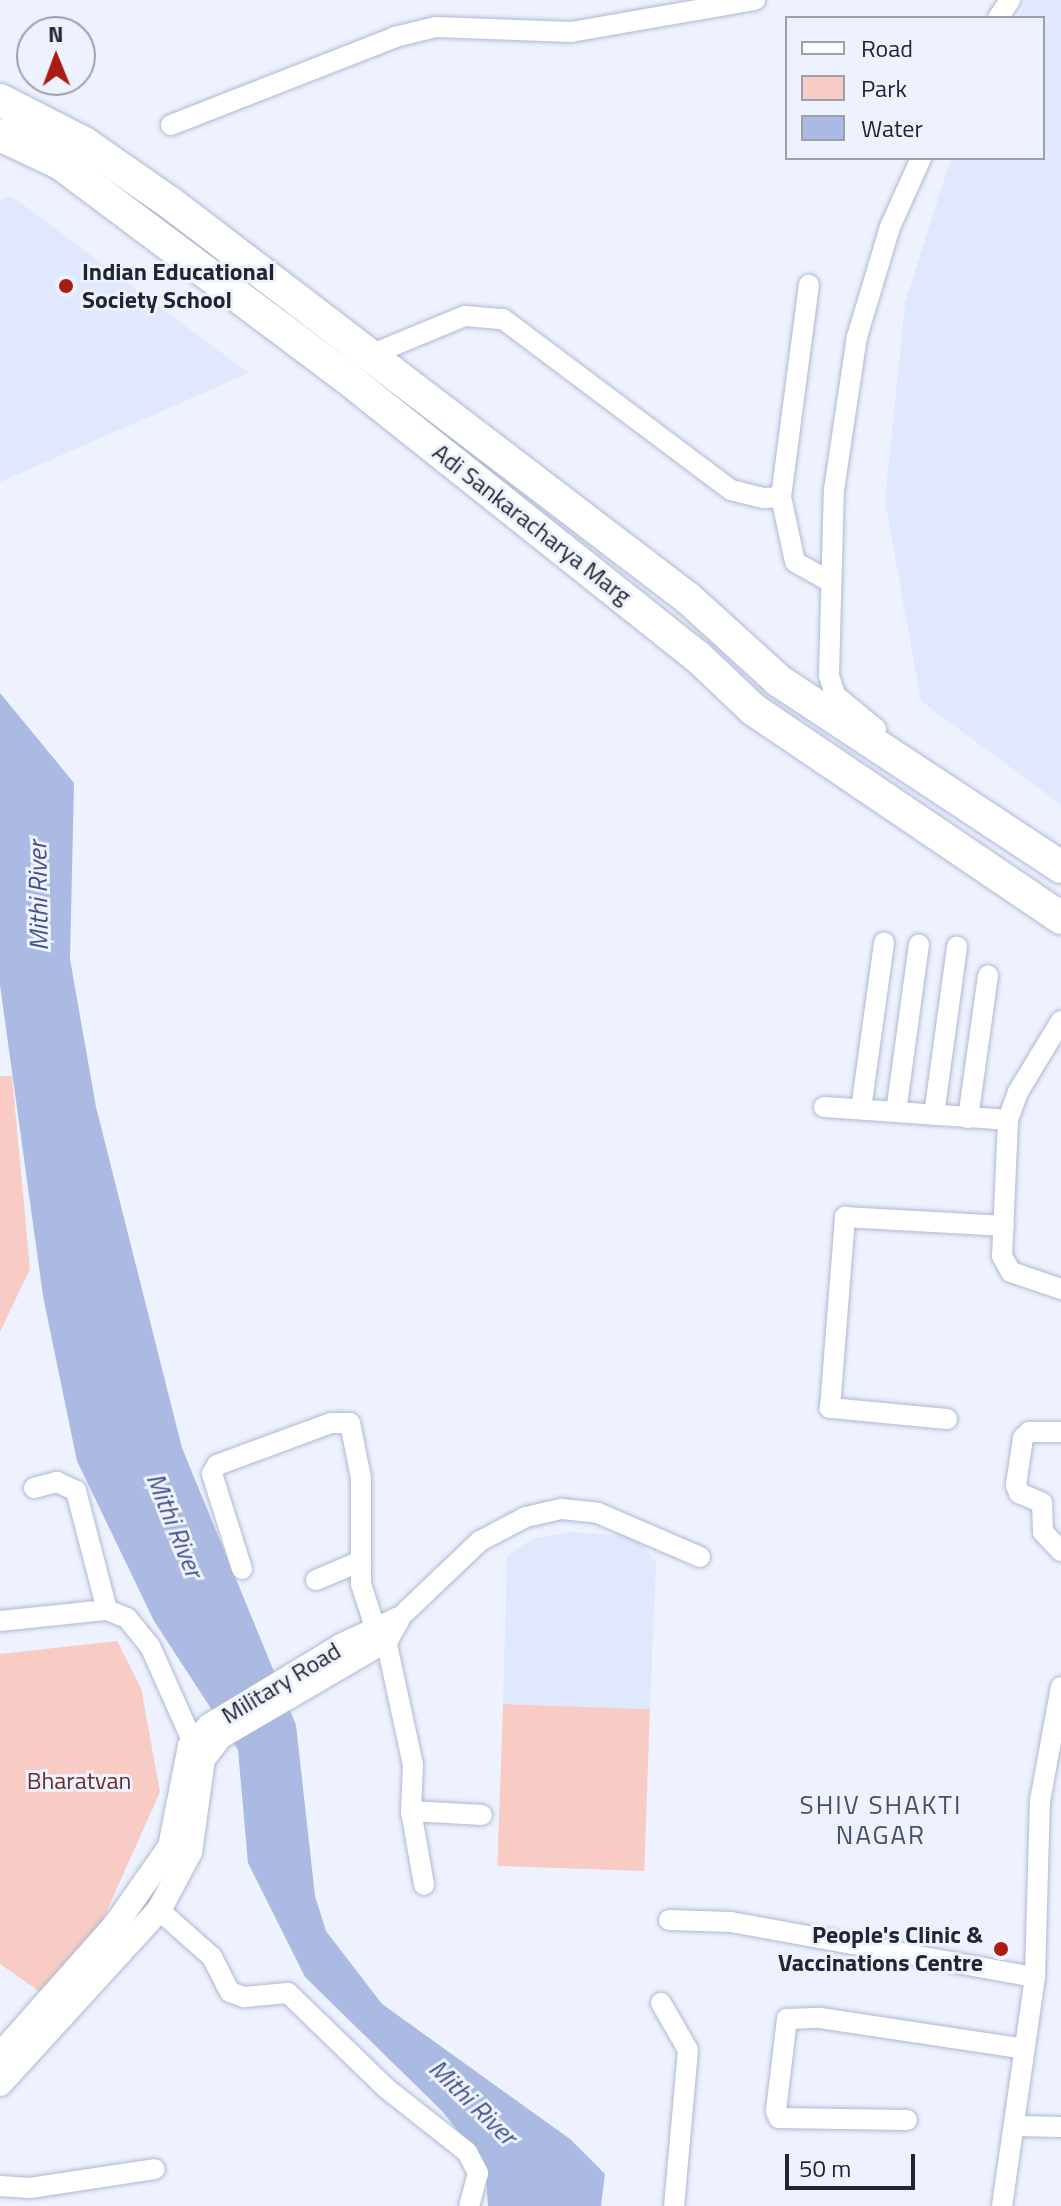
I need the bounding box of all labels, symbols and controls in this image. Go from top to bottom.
north arrow [16,16,96,96]
legend [785,16,1045,160]
text: N [48,17,64,51]
text: Road [861,30,913,66]
text: Park [861,70,907,106]
text: Water [861,110,923,146]
place label: Indian Educational Society School [82,258,275,314]
marker: Indian Educational Society School [57,277,75,295]
street label: Adi Sankaracharya Marg [427,438,637,610]
water label: Mithi River [21,841,55,951]
water label: Mithi River [140,1468,210,1582]
street label: Military Road [216,1636,346,1730]
park label: Bharatvan [27,1767,131,1795]
district label: SHIV SHAKTI NAGAR [800,1789,962,1850]
place label: People's Clinic & Vaccinations Centre [778,1921,983,1977]
marker: People's Clinic & Vaccinations Centre [990,1938,1012,1960]
water label: Mithi River [423,2053,523,2151]
scale bar [789,2138,919,2188]
text: 50 m [799,2150,851,2186]

